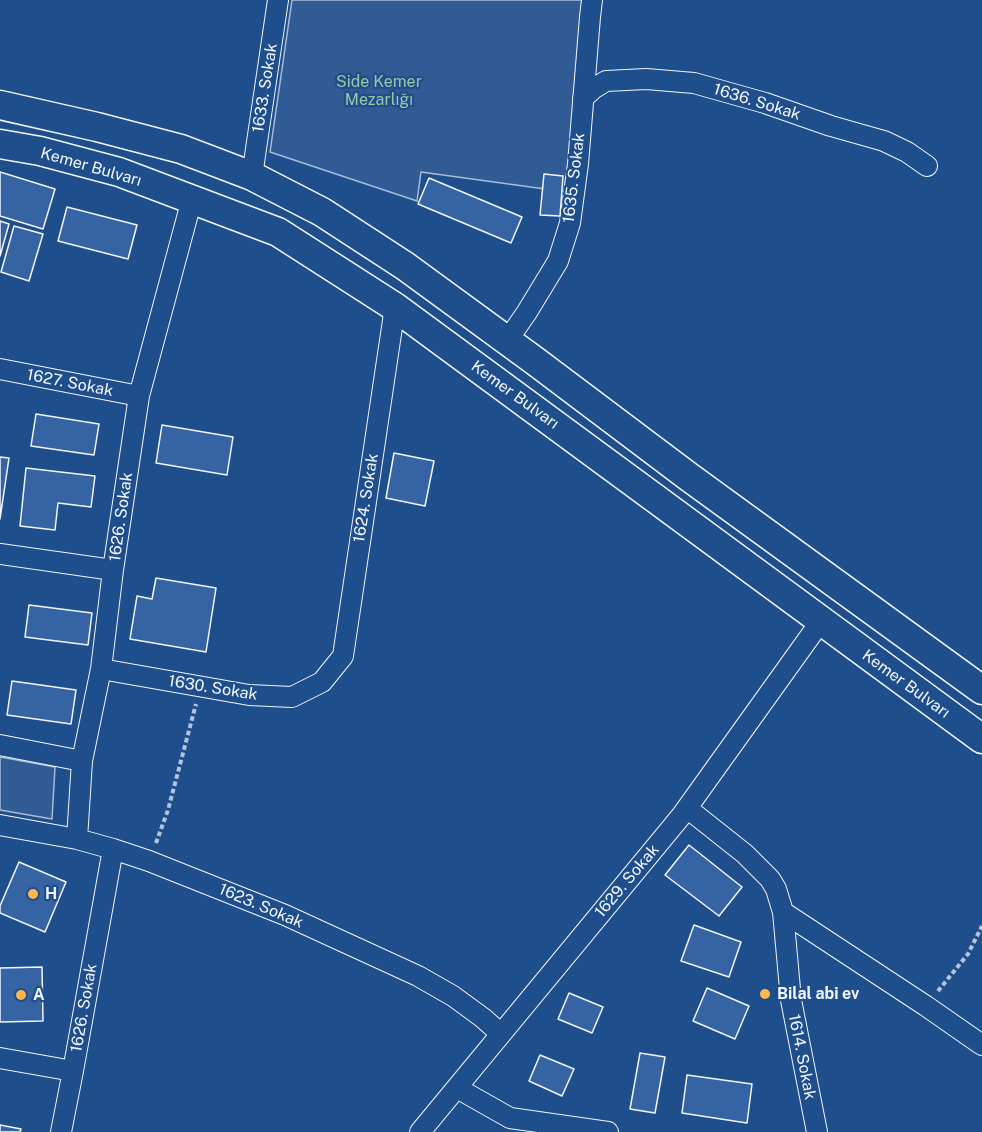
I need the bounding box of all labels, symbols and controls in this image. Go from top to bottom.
street label: 1633. Sokak [248,42,282,134]
park label: Side Kemer Mezarlığı [336,72,422,110]
street label: 1636. Sokak [711,80,803,124]
street label: 1635. Sokak [559,132,589,224]
street label: Kemer Bulvarı [38,143,144,191]
street label: Kemer Bulvarı [467,357,563,433]
street label: 1627. Sokak [25,365,115,401]
street label: 1624. Sokak [349,452,383,544]
street label: 1626. Sokak [105,471,137,563]
street label: Kemer Bulvarı [858,646,954,722]
street label: 1630. Sokak [167,671,259,705]
street label: 1629. Sokak [591,840,663,922]
street label: 1623. Sokak [216,880,306,932]
place label: H [45,884,57,904]
marker: H [26,887,40,901]
street label: 1626. Sokak [67,962,101,1054]
place label: Bilal abi ev [777,984,859,1004]
place label: A [33,985,45,1005]
marker: Bilal abi ev [758,987,772,1001]
marker: A [14,988,28,1002]
street label: 1614. Sokak [784,1013,820,1101]

